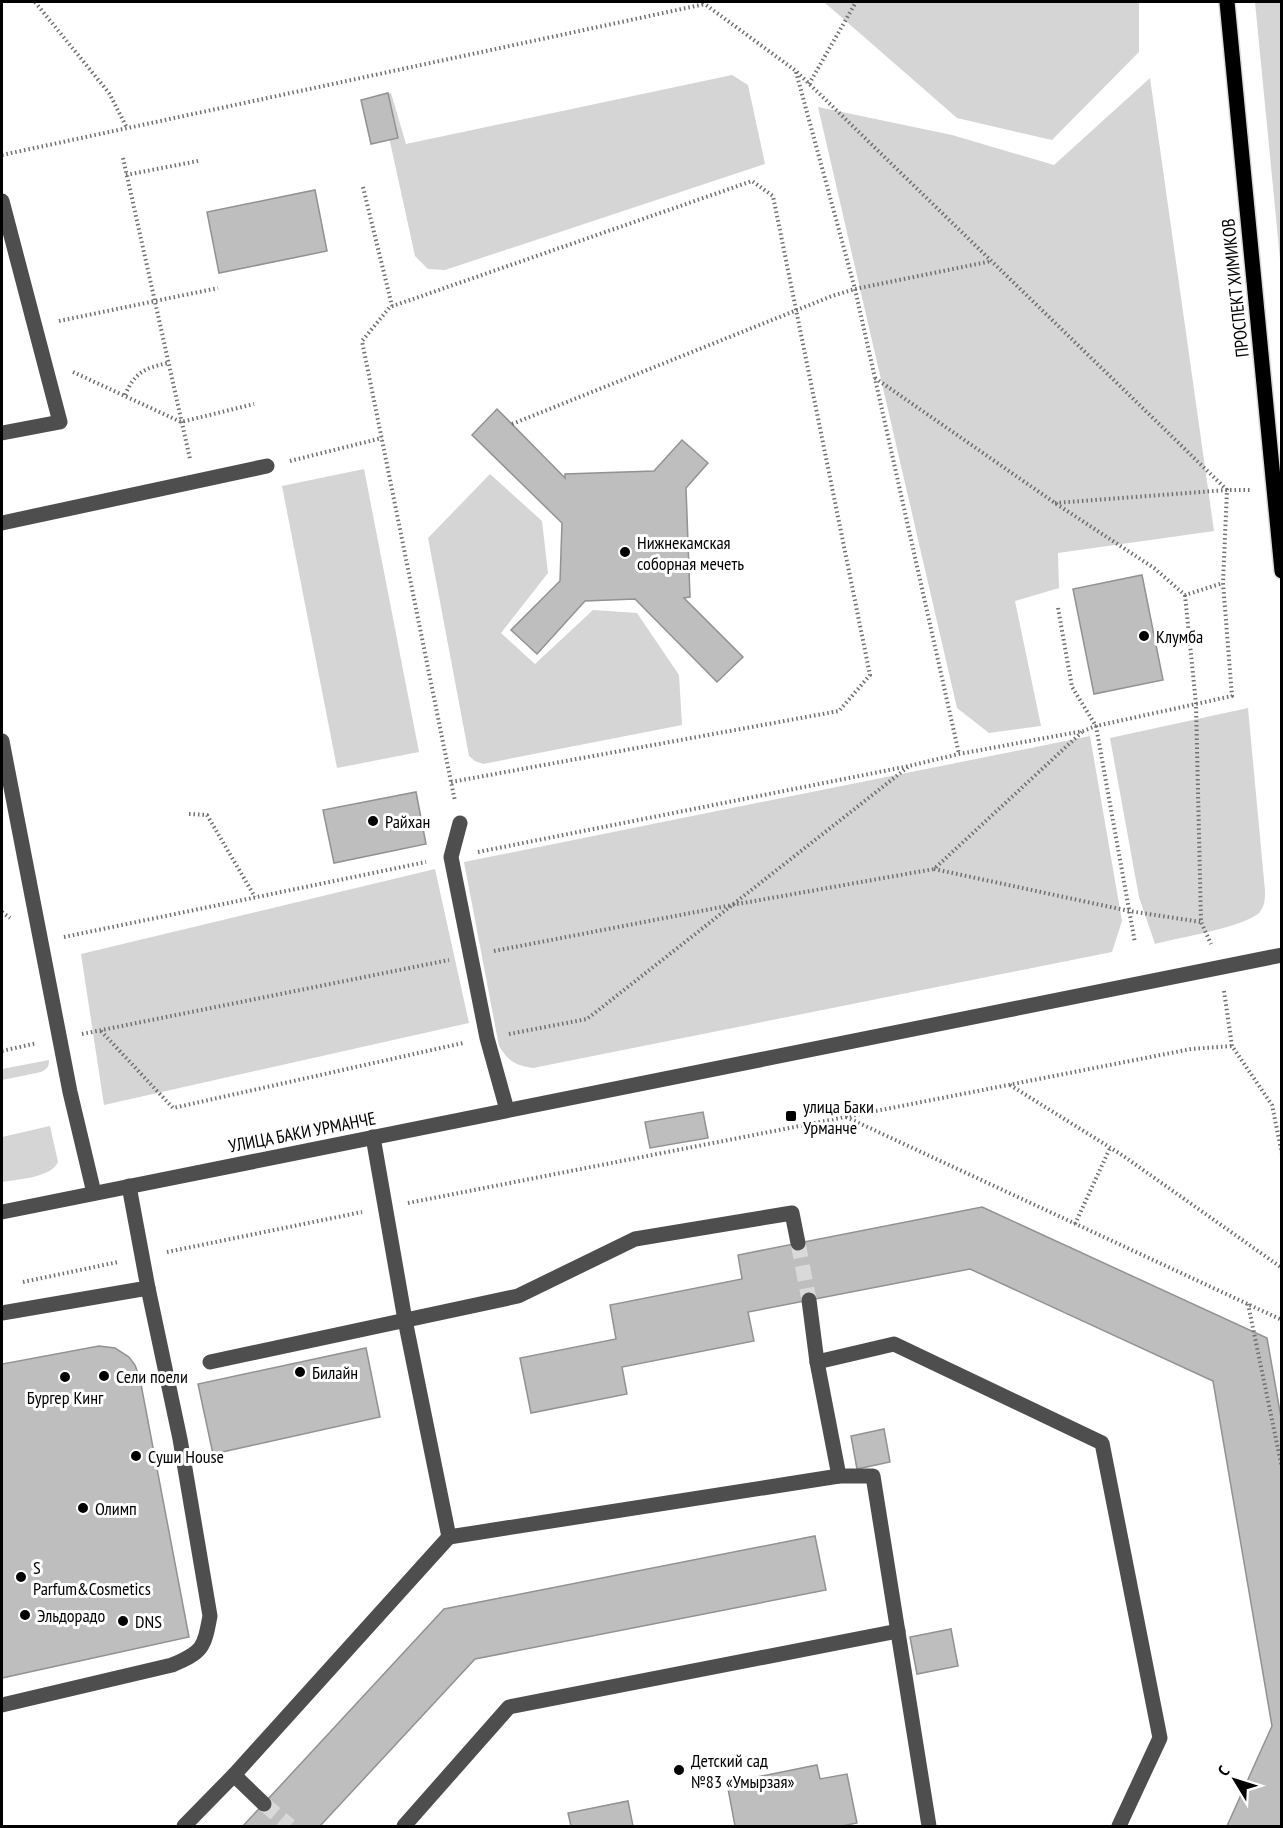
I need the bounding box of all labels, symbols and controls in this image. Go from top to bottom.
street label: ПРОСПЕКТ ХИМИКОВ [1216,218,1254,358]
place label: Нижнекамская соборная мечеть [637,531,744,575]
marker: Нижнекамская соборная мечеть [618,545,632,559]
place label: Клумба [1156,625,1203,648]
marker: Клумба [1137,629,1151,643]
place label: Райхан [385,810,430,833]
marker: Райхан [366,814,380,828]
place label: улица Баки Урманче [803,1095,874,1139]
street label: УЛИЦА БАКИ УРМАНЧЕ [227,1106,377,1158]
marker: улица Баки Урманче [784,1109,798,1123]
place label: Билайн [312,1361,358,1384]
place label: Сели поели [116,1365,188,1388]
marker: Билайн [293,1365,307,1379]
marker: Сели поели [97,1369,111,1383]
marker: Бургер Кинг [58,1370,72,1384]
place label: Бургер Кинг [27,1386,104,1409]
place label: Суши House [148,1445,224,1468]
marker: Суши House [129,1449,143,1463]
place label: Олимп [95,1497,137,1520]
marker: Олимп [76,1501,90,1515]
place label: S Parfum&Cosmetics [33,1556,151,1600]
marker: S Parfum&Cosmetics [14,1570,28,1584]
place label: Эльдорадо [37,1604,105,1627]
marker: Эльдорадо [18,1608,32,1622]
place label: DNS [135,1610,162,1633]
marker: DNS [116,1614,130,1628]
place label: Детский сад №83 «Умырзая» [691,1749,795,1793]
north arrow [1205,1750,1265,1810]
text: С [1213,1761,1234,1780]
marker: Детский сад №83 «Умырзая» [672,1763,686,1777]

